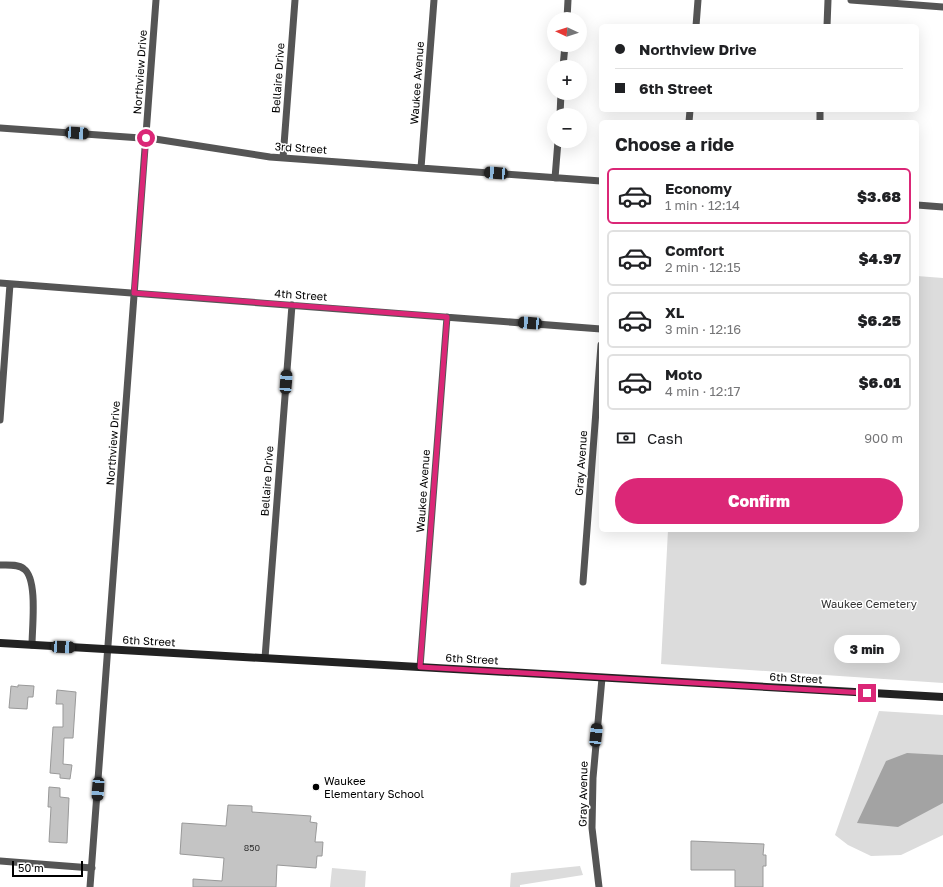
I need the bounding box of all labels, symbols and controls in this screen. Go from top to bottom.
north arrow [547,12,587,52]
map controls [547,12,587,148]
street label: Northview Drive [130,29,149,115]
text: Northview Drive [639,40,757,58]
street label: Waukee Avenue [407,41,426,125]
street label: Bellaire Drive [269,42,286,114]
button: + [547,60,587,100]
text: 6th Street [639,79,713,97]
button: − [547,108,587,148]
car [65,126,89,140]
route start [137,129,155,147]
text: Choose a ride [615,133,734,155]
street label: 3rd Street [274,139,328,156]
car [484,166,508,180]
icon: car [617,178,653,214]
text: Economy [665,179,732,197]
text: $3.68 [857,187,901,205]
text: 1 min · 12:14 [665,197,740,213]
icon: car [617,240,653,276]
text: Comfort [665,241,724,259]
text: $4.97 [859,249,901,267]
text: 2 min · 12:15 [665,259,741,275]
street label: 4th Street [274,286,328,303]
icon: car [617,302,653,338]
text: XL [665,303,684,321]
text: $6.25 [857,311,901,329]
car [518,316,542,330]
text: 3 min · 12:16 [665,321,741,337]
icon: car [617,364,653,400]
text: Moto [665,365,702,383]
car [279,370,293,394]
text: $6.01 [858,373,901,391]
text: 4 min · 12:17 [665,383,741,399]
street label: Northview Drive [103,400,122,486]
icon: cash [615,427,637,449]
text: Cash [647,429,683,447]
street label: Gray Avenue [572,430,589,496]
text: 900 m [864,430,903,446]
street label: Bellaire Drive [258,445,275,517]
street label: Waukee Avenue [413,449,432,533]
button: Confirm [615,478,903,524]
park label: Waukee Cemetery [821,597,917,610]
street label: 6th Street [122,633,176,648]
callout: 3 min [834,635,900,663]
car [51,640,75,654]
text: 3 min [850,641,884,657]
street label: 6th Street [445,651,499,666]
street label: 6th Street [769,670,823,685]
route end [858,684,876,702]
car [589,722,603,748]
street label: Gray Avenue [575,761,590,827]
place label: Waukee Elementary School [324,774,424,800]
car [91,777,105,801]
marker: Waukee Elementary School [311,782,321,792]
house number: 850 [244,842,261,853]
scale bar [12,859,83,878]
text: 50 m [18,861,44,874]

